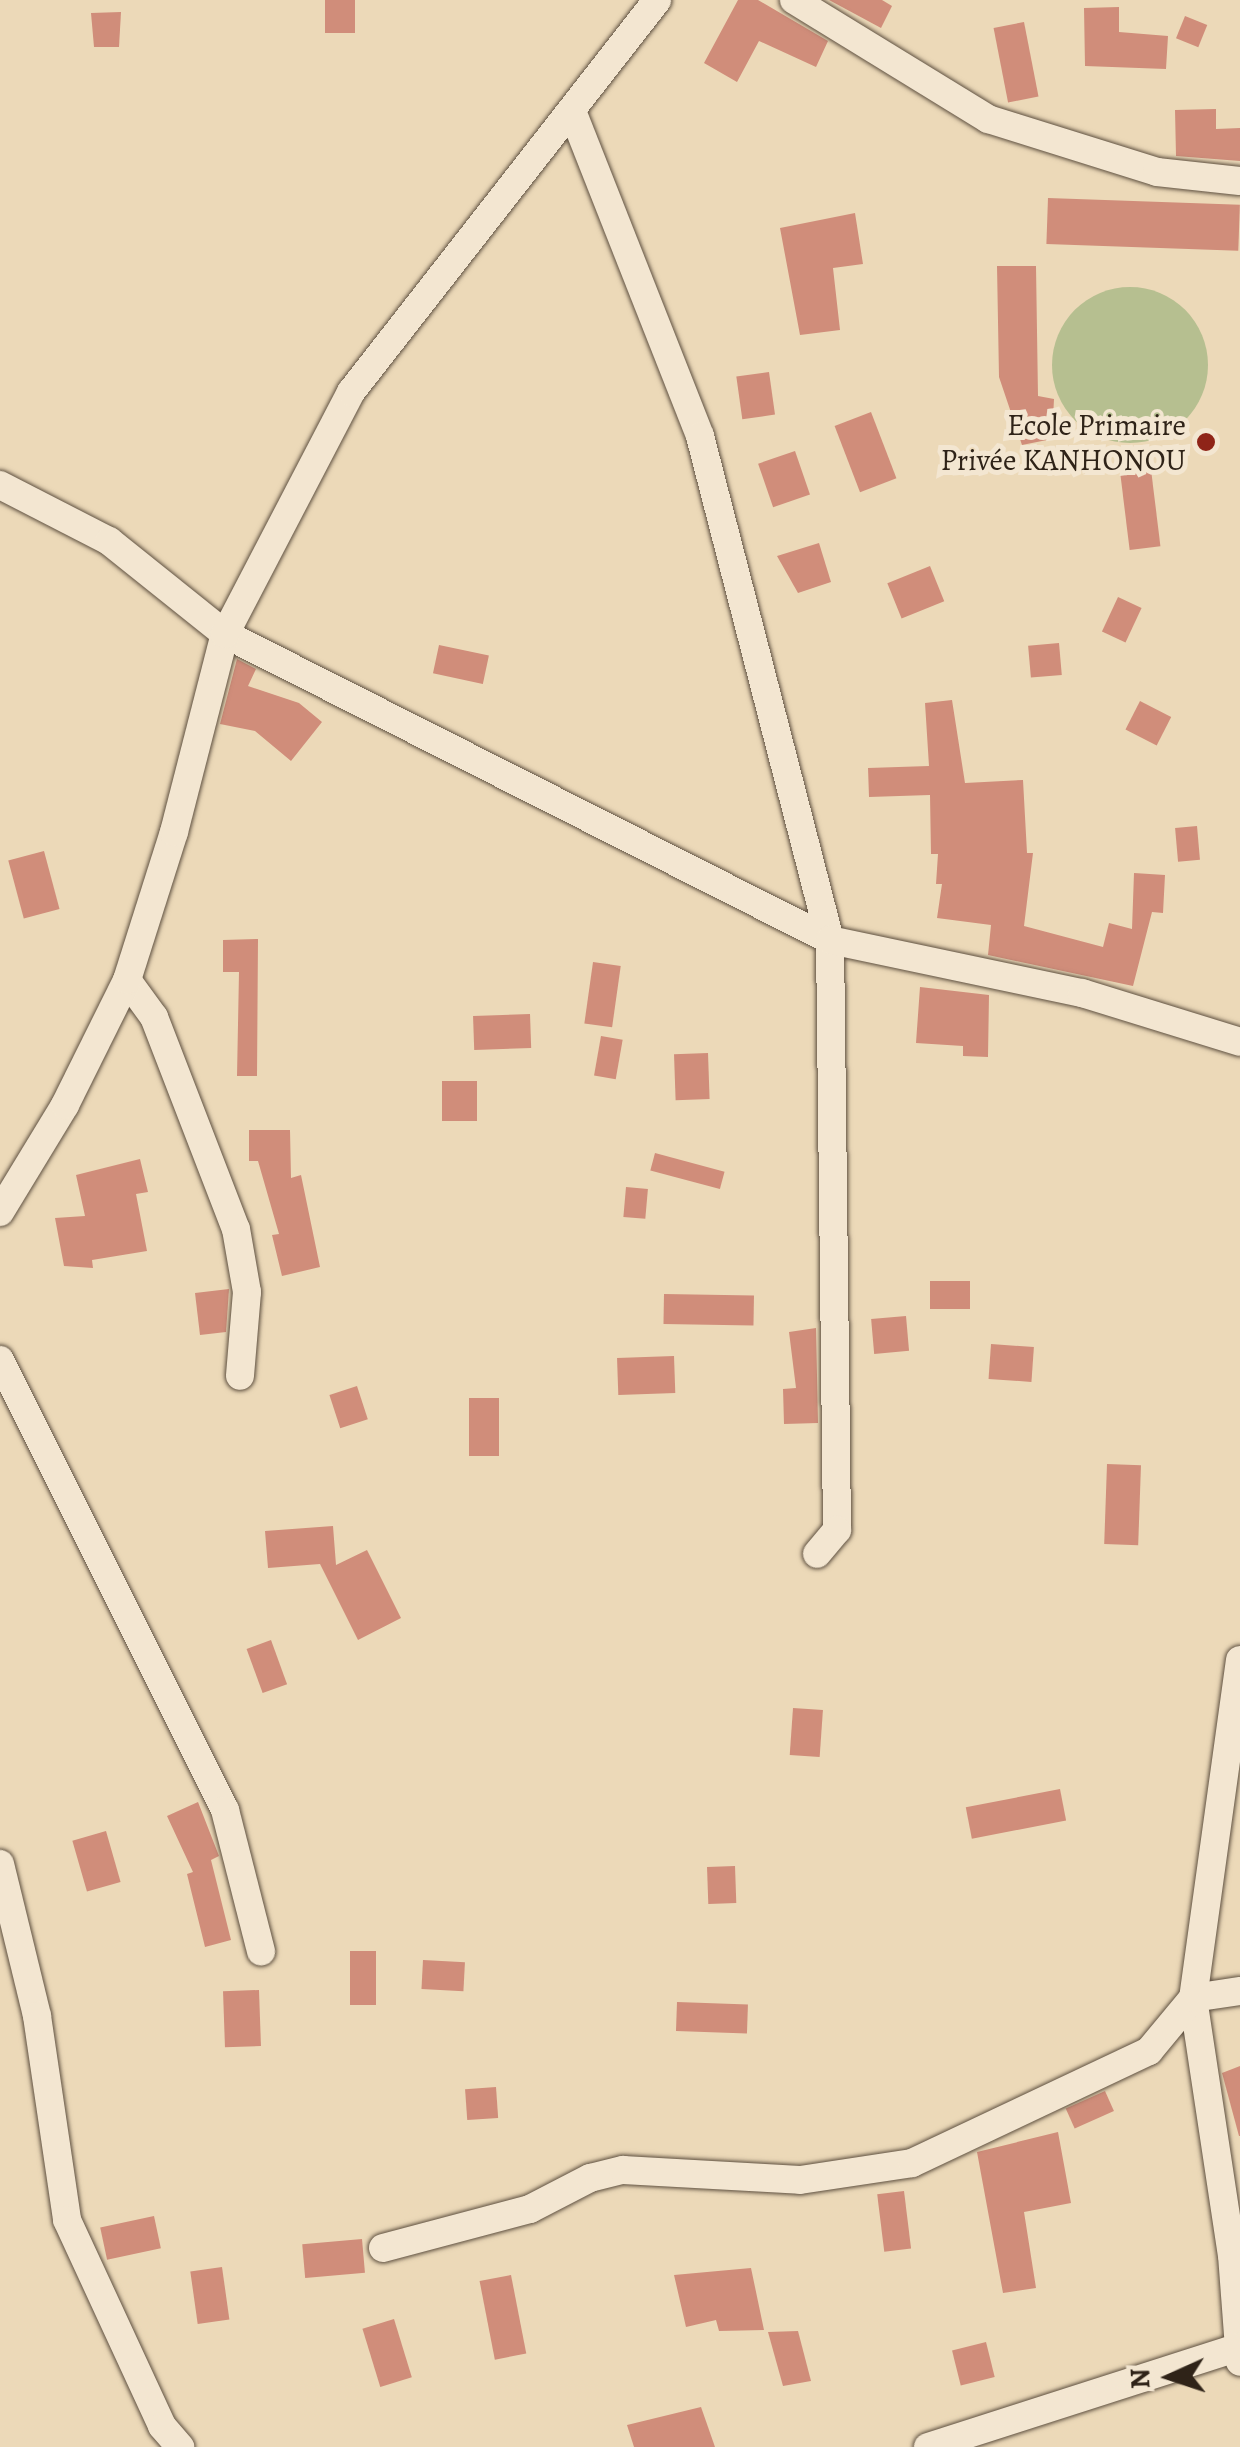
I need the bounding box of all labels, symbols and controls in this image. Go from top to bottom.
place label: Ecole Primaire Privée KANHONOU [941,407,1186,478]
marker: Ecole Primaire Privée KANHONOU [1195,431,1217,453]
north arrow [1120,2327,1220,2427]
text: N [1121,2367,1160,2390]

